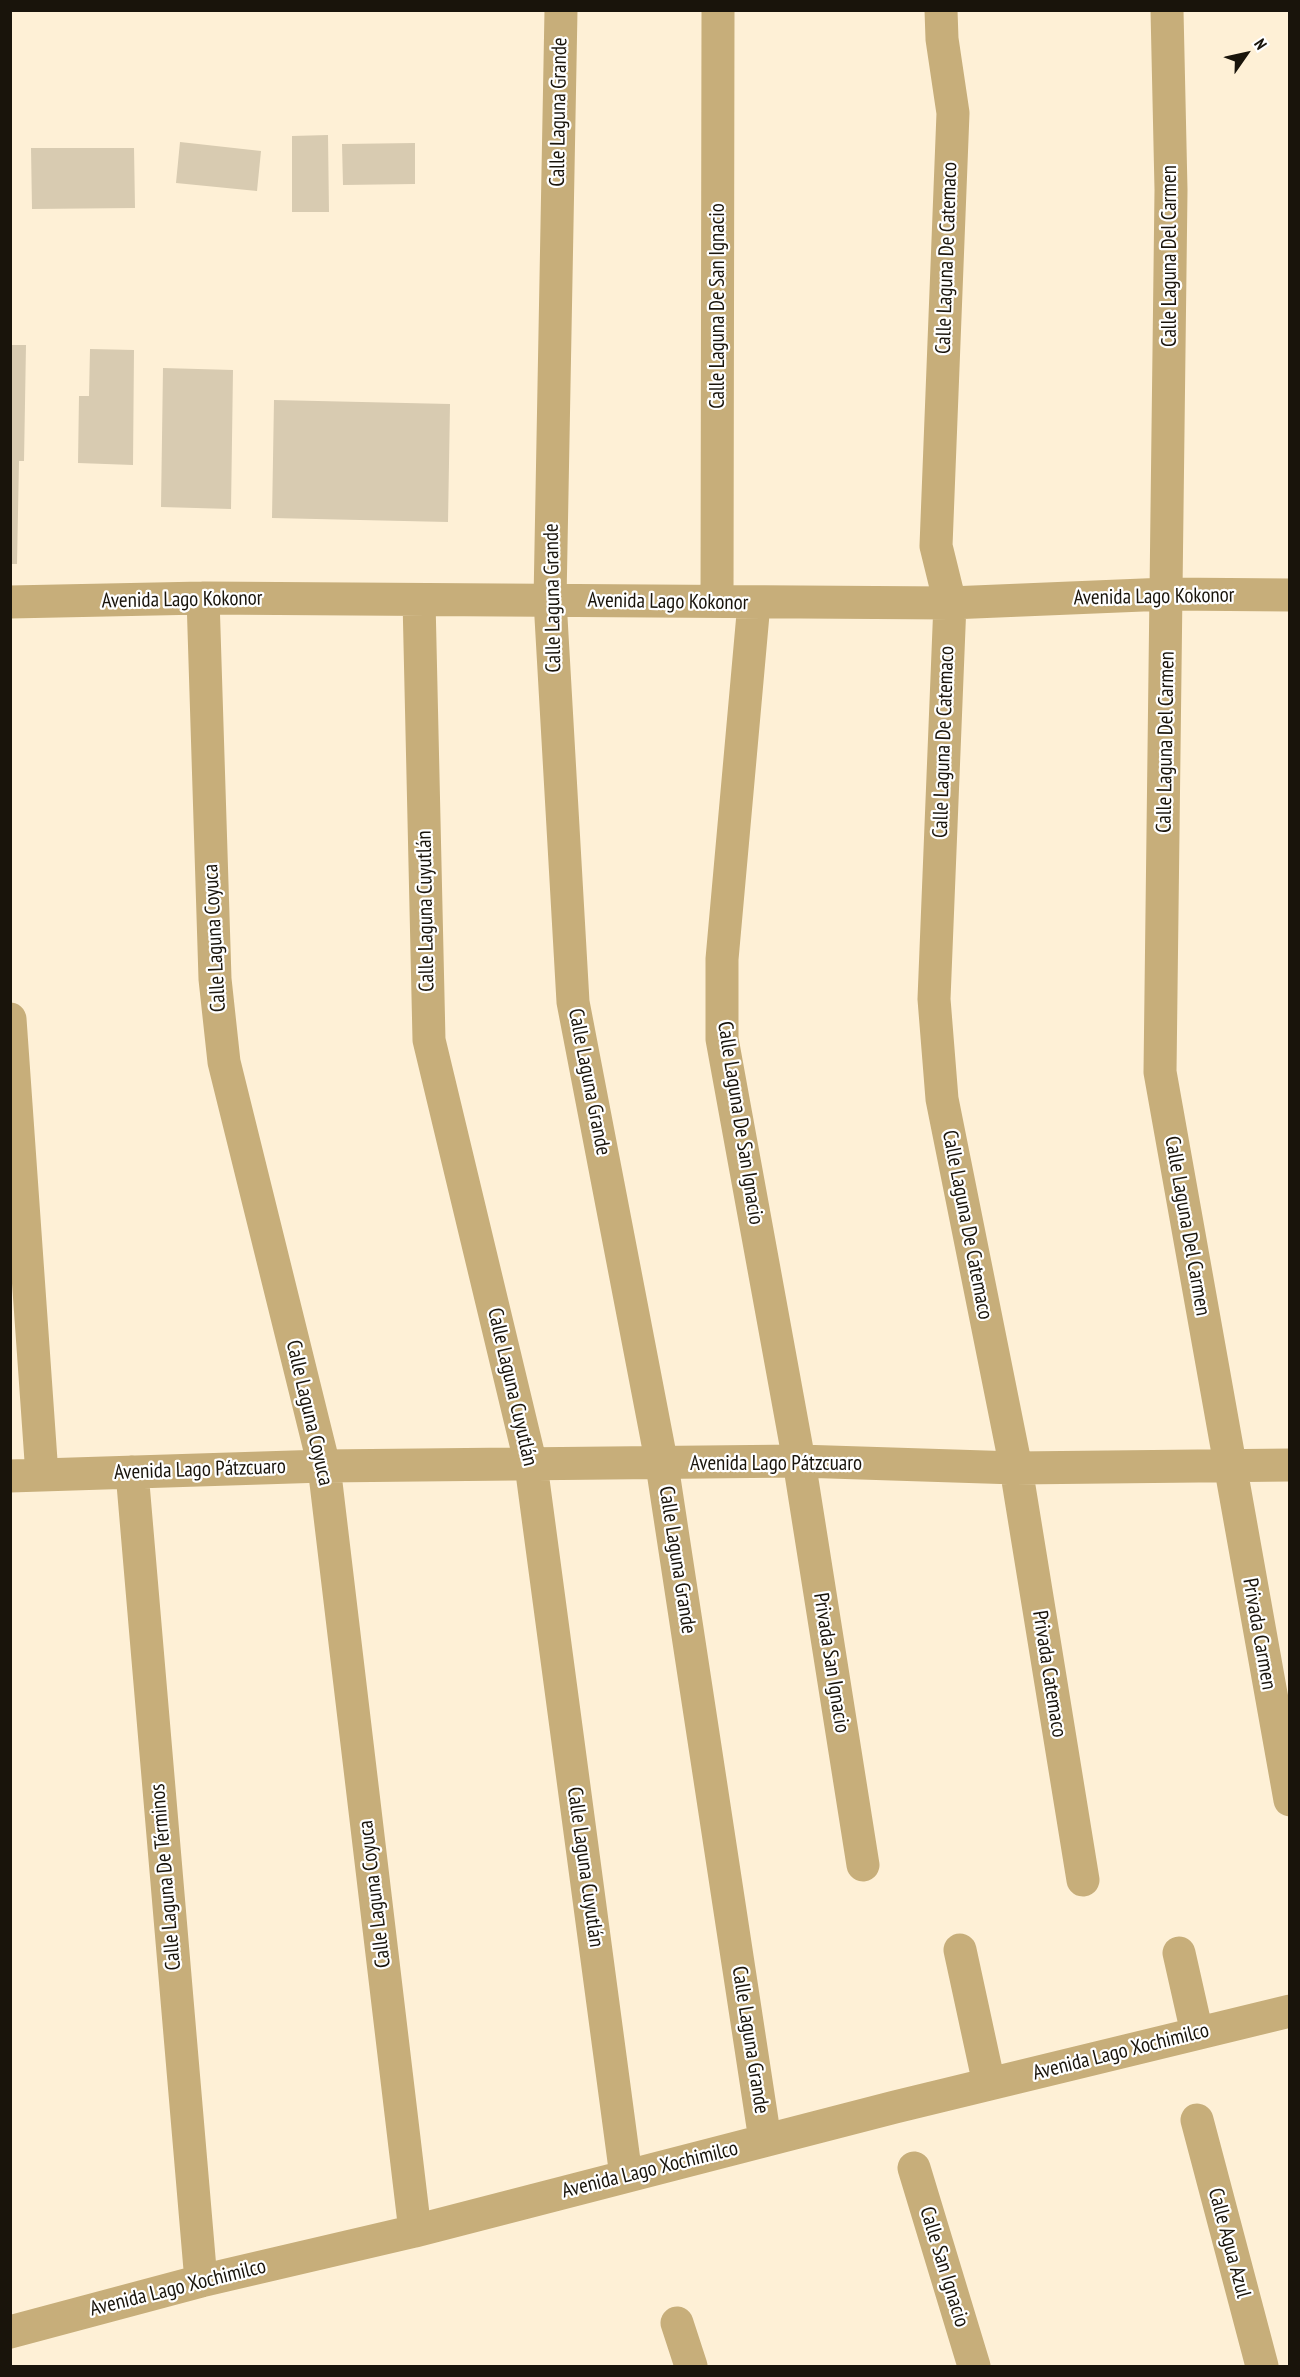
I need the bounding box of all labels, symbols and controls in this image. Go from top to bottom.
north arrow [1216,24,1276,84]
text: N [1250,35,1272,53]
street label: Calle Laguna Grande [545,37,573,187]
street label: Calle Laguna De Catemaco [931,162,963,354]
street label: Calle Laguna Del Carmen [1157,165,1183,347]
street label: Calle Laguna De San Ignacio [705,203,731,409]
street label: Calle Laguna Grande [539,523,567,673]
street label: Avenida Lago Kokonor [1073,583,1235,611]
street label: Avenida Lago Kokonor [101,586,263,614]
street label: Avenida Lago Kokonor [587,588,749,616]
street label: Calle Laguna De Catemaco [928,646,960,838]
street label: Calle Laguna Del Carmen [1152,651,1180,833]
street label: Calle Laguna Cuyutlán [412,830,440,992]
street label: Calle Laguna Coyuca [199,863,231,1013]
street label: Calle Laguna Grande [562,1006,616,1158]
street label: Calle Laguna De San Ignacio [711,1019,769,1227]
street label: Calle Laguna De Catemaco [936,1128,998,1322]
street label: Calle Laguna Del Carmen [1159,1134,1215,1318]
street label: Calle Laguna Cuyutlán [482,1305,542,1469]
street label: Calle Laguna Coyuca [280,1338,338,1488]
street label: Avenida Lago Pátzcuaro [690,1451,862,1477]
street label: Avenida Lago Pátzcuaro [114,1454,286,1486]
street label: Calle Laguna Grande [653,1484,701,1636]
street label: Privada Carmen [1237,1576,1281,1692]
street label: Privada San Ignacio [807,1591,855,1735]
street label: Privada Catemaco [1027,1609,1071,1739]
street label: Calle Laguna De Términos [145,1783,187,1971]
street label: Calle Laguna Cuyutlán [561,1785,609,1949]
street label: Calle Laguna Coyuca [353,1819,397,1969]
street label: Calle Laguna Grande [726,1964,774,2116]
street label: Avenida Lago Xochimilco [1030,2018,1212,2086]
street label: Avenida Lago Xochimilco [559,2136,741,2204]
street label: Calle Agua Azul [1202,2185,1256,2301]
street label: Calle San Ignacio [914,2204,974,2330]
street label: Avenida Lago Xochimilco [87,2254,269,2322]

